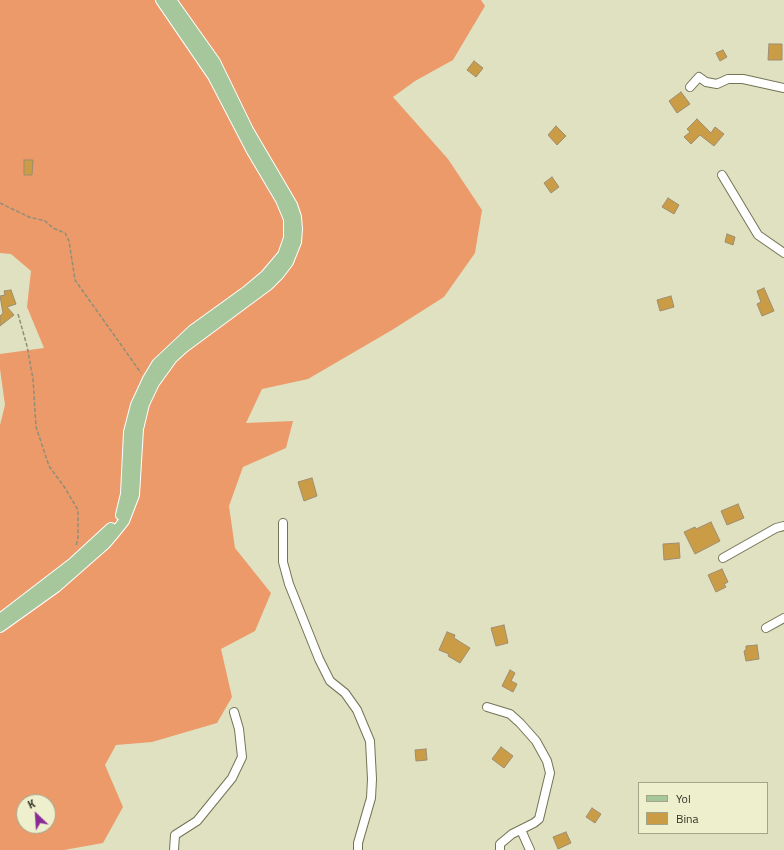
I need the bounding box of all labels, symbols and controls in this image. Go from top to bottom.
legend [638,782,768,834]
text: Yol [676,789,691,808]
north arrow [16,794,56,834]
text: K [25,795,38,813]
text: Bina [676,809,698,828]

